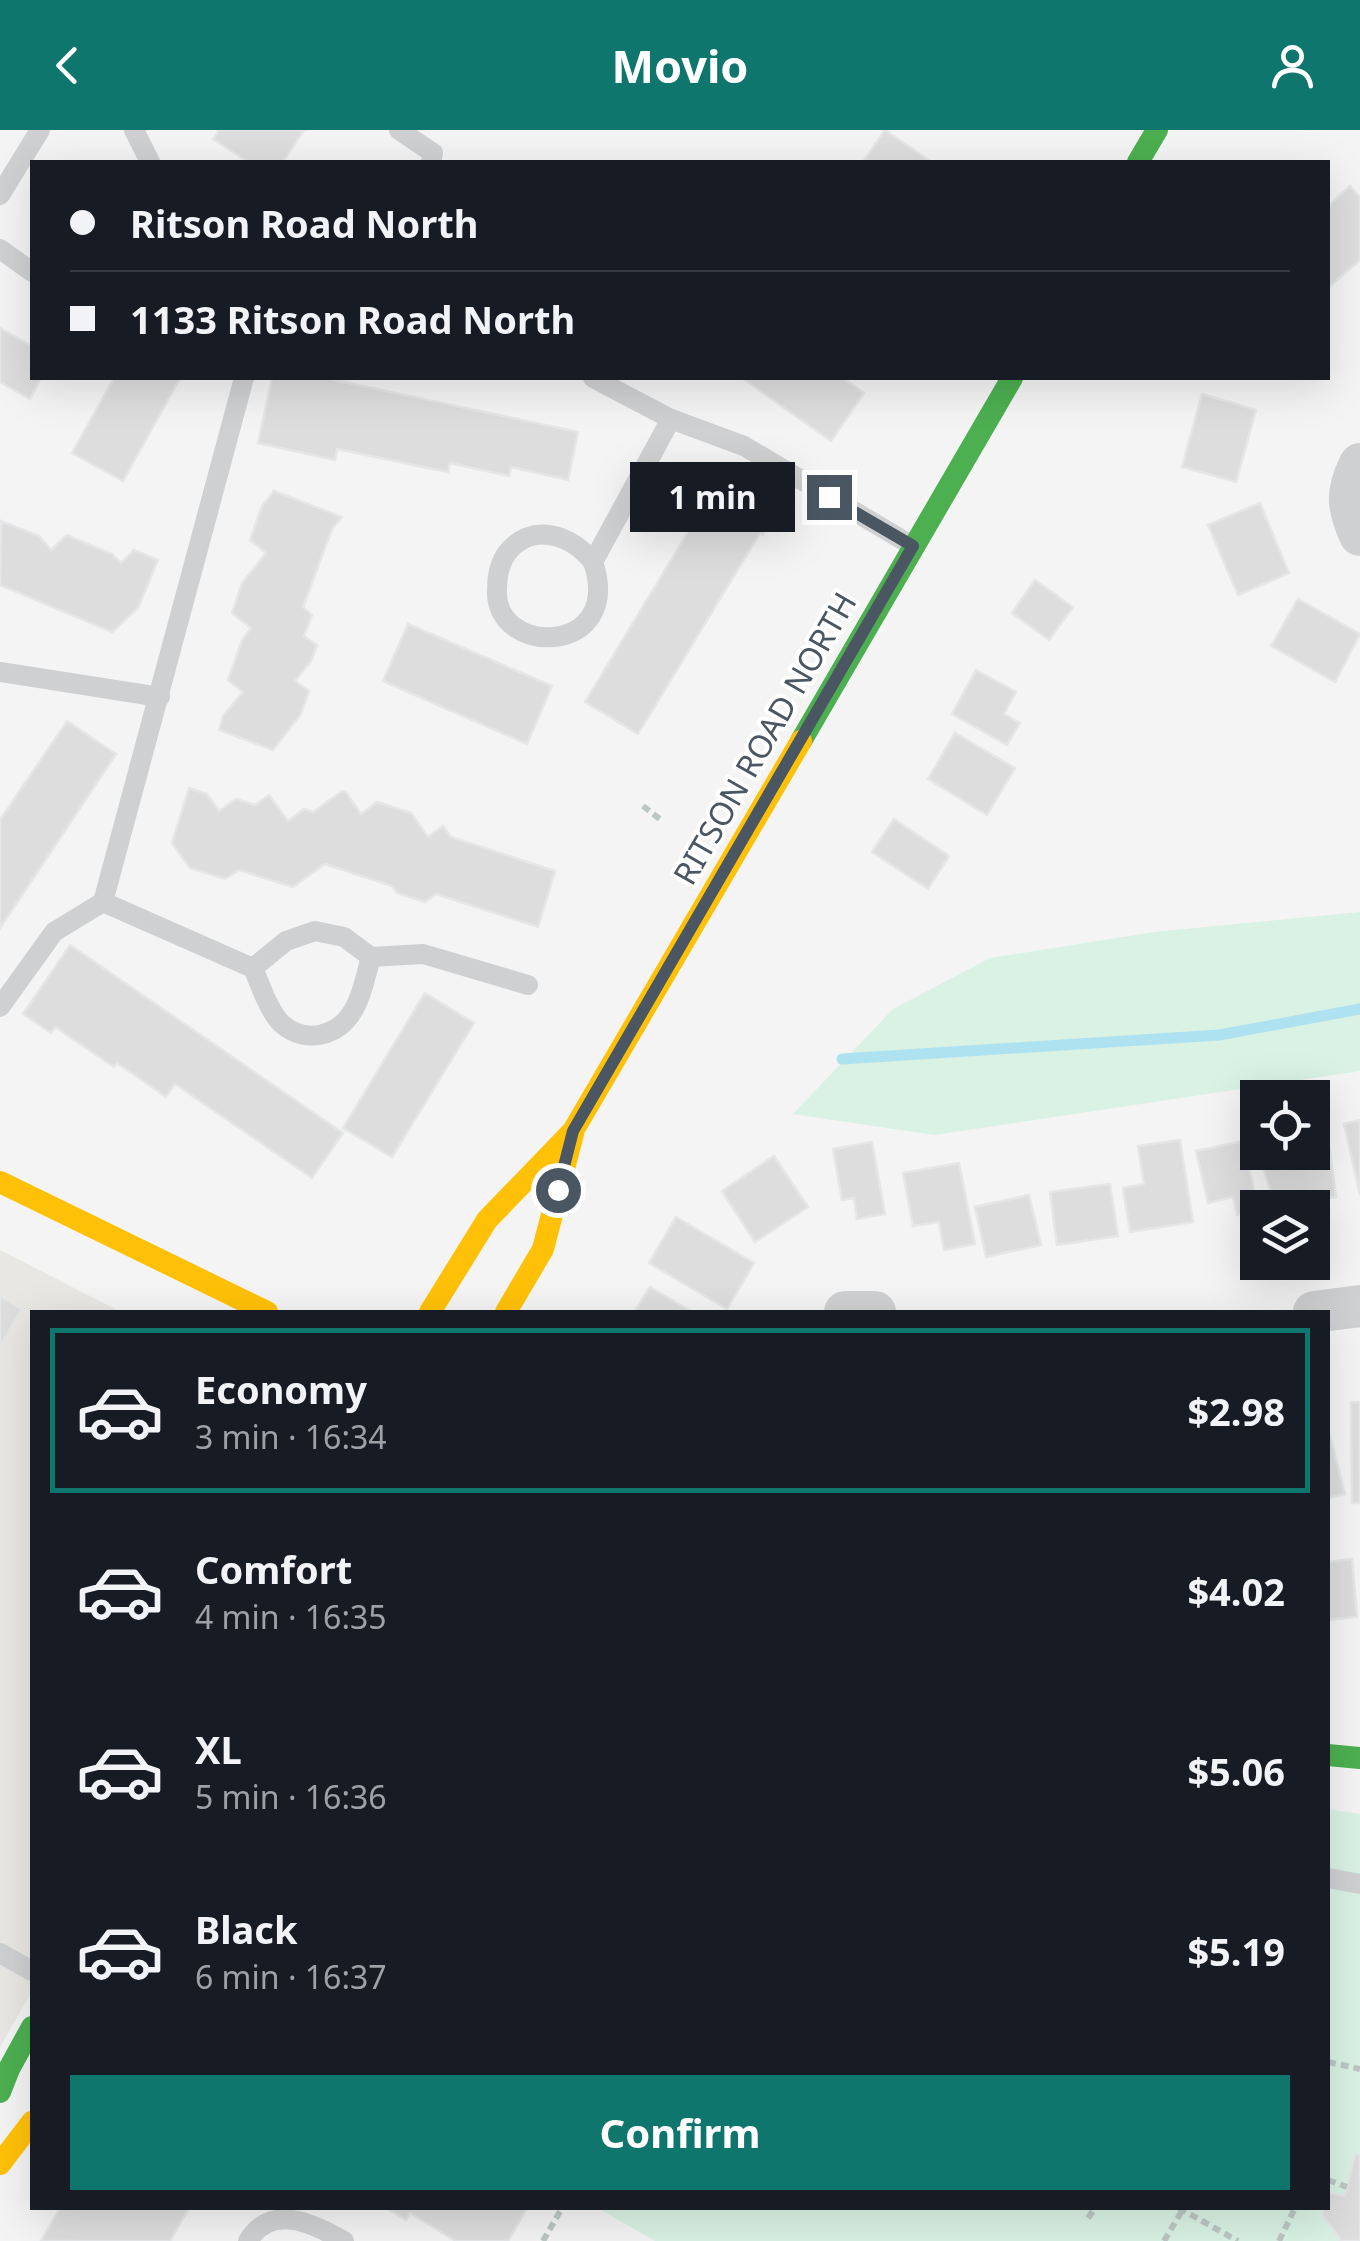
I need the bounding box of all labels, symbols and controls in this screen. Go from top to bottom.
text: Movio [612,35,748,96]
icon: back [40,38,95,93]
icon: person [1265,38,1320,93]
text: Ritson Road North [130,197,478,249]
text: 1133 Ritson Road North [130,293,575,345]
callout: 1 min [629,462,794,532]
text: 1 min [668,475,757,518]
route end [807,475,852,520]
street label: RITSON ROAD NORTH [663,584,865,892]
map controls [1240,1080,1330,1280]
button: locate [1240,1080,1330,1170]
route start [536,1168,581,1213]
button: layers [1240,1190,1330,1280]
text: Economy [195,1363,367,1415]
icon: car [75,1366,165,1456]
text: $2.98 [1187,1385,1285,1437]
text: 3 min · 16:34 [195,1415,387,1458]
text: Comfort [195,1543,352,1595]
icon: car [75,1546,165,1636]
text: $4.02 [1187,1565,1285,1617]
text: 4 min · 16:35 [195,1595,387,1638]
text: XL [195,1723,242,1775]
icon: car [75,1726,165,1816]
text: $5.06 [1187,1745,1285,1797]
text: 5 min · 16:36 [195,1775,387,1818]
text: Black [195,1903,298,1955]
icon: car [75,1906,165,1996]
text: $5.19 [1187,1925,1285,1977]
text: 6 min · 16:37 [195,1955,387,1998]
button: Confirm [70,2075,1290,2190]

